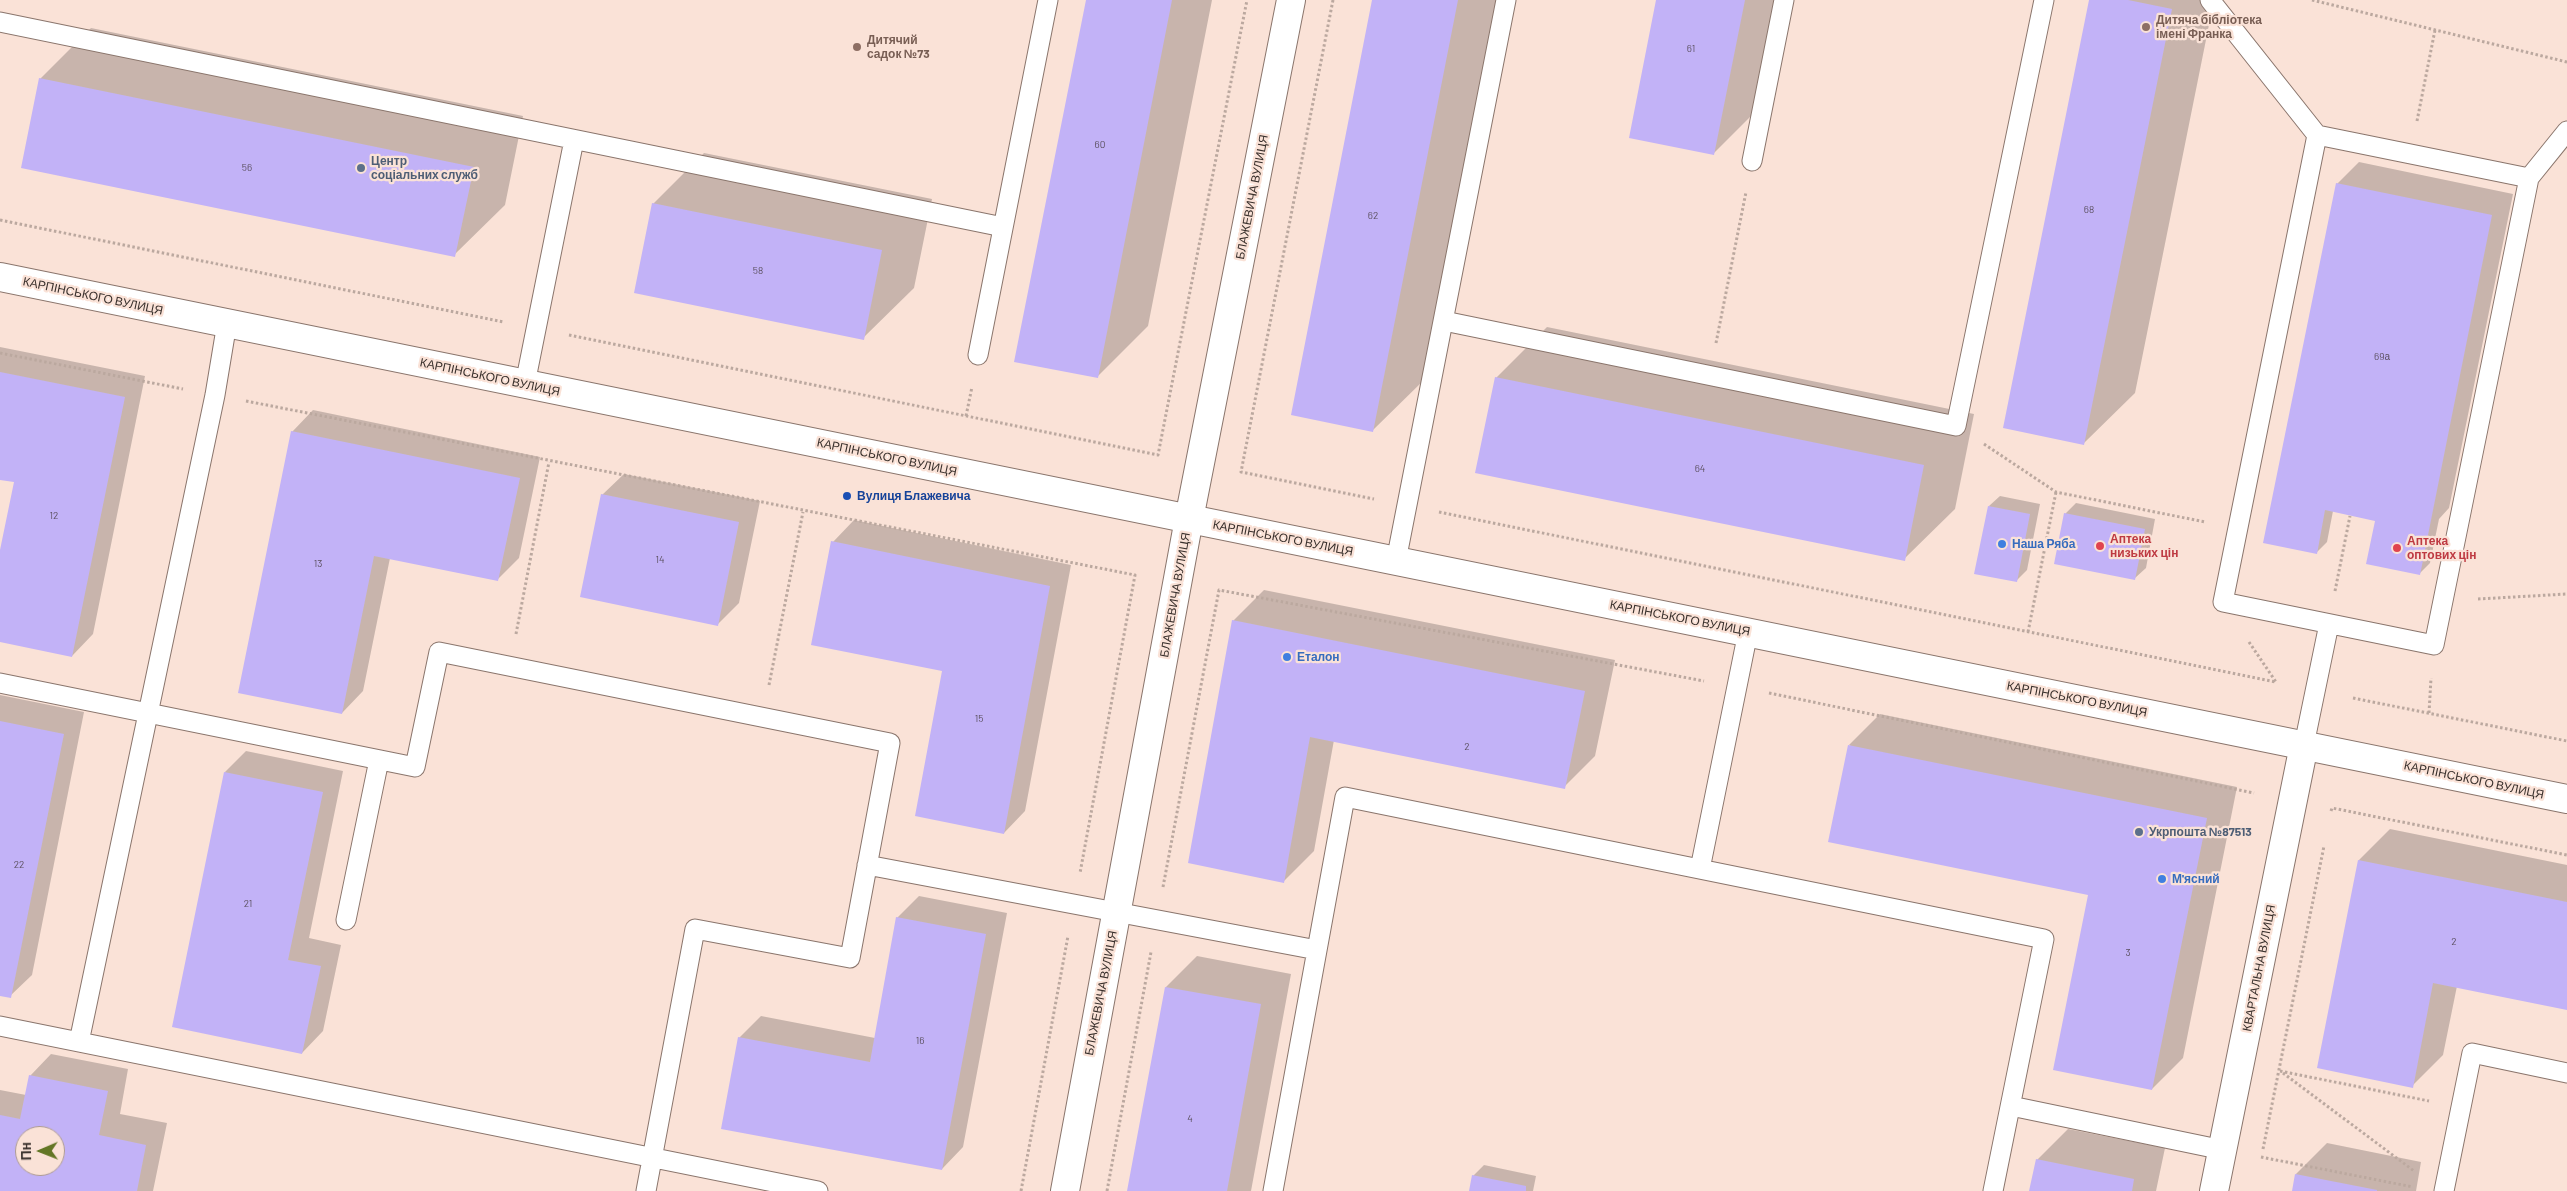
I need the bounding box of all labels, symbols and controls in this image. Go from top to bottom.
place label: Дитяча бібліотека імені Франка [2156,13,2262,41]
marker: Дитяча бібліотека імені Франка [2140,21,2152,33]
place label: Дитячий садок №73 [867,33,930,61]
marker: Дитячий садок №73 [851,41,863,53]
house number: 61 [1687,43,1695,55]
street label: БЛАЖЕВИЧА ВУЛИЦЯ [1233,133,1271,261]
house number: 60 [1095,139,1105,151]
place label: Центр соціальних служб [371,154,478,182]
house number: 56 [242,162,252,174]
marker: Центр соціальних служб [355,162,367,174]
house number: 68 [2084,204,2094,216]
house number: 62 [1368,210,1378,222]
house number: 58 [753,265,763,277]
street label: КАРПІНСЬКОГО ВУЛИЦЯ [22,274,164,318]
house number: 69а [2374,351,2390,363]
street label: КАРПІНСЬКОГО ВУЛИЦЯ [419,355,561,399]
street label: КАРПІНСЬКОГО ВУЛИЦЯ [816,435,958,479]
house number: 64 [1695,463,1705,475]
place label: Вулиця Блажевича [857,489,970,503]
marker: Вулиця Блажевича [841,490,853,502]
house number: 12 [50,510,58,522]
street label: КАРПІНСЬКОГО ВУЛИЦЯ [1212,517,1354,559]
street label: БЛАЖЕВИЧА ВУЛИЦЯ [1157,531,1193,659]
place label: Аптека низьких цін [2110,532,2178,560]
place label: Аптека оптових цін [2407,534,2476,562]
place label: Наша Ряба [2012,537,2075,551]
marker: Наша Ряба [1996,538,2008,550]
marker: Аптека низьких цін [2094,540,2106,552]
marker: Аптека оптових цін [2391,542,2403,554]
house number: 14 [655,554,665,566]
house number: 13 [314,558,322,570]
street label: КАРПІНСЬКОГО ВУЛИЦЯ [1609,597,1751,639]
place label: Еталон [1297,650,1340,664]
marker: Еталон [1281,651,1293,663]
street label: КАРПІНСЬКОГО ВУЛИЦЯ [2006,678,2148,720]
house number: 15 [975,713,983,725]
house number: 2 [1464,741,1470,753]
street label: КАРПІНСЬКОГО ВУЛИЦЯ [2403,758,2545,802]
place label: Укрпошта №87513 [2149,825,2252,839]
marker: Укрпошта №87513 [2133,826,2145,838]
house number: 22 [14,859,24,871]
place label: М'ясний [2172,872,2220,886]
marker: М'ясний [2156,873,2168,885]
house number: 21 [244,898,252,910]
street label: КВАРТАЛЬНА ВУЛИЦЯ [2240,903,2278,1033]
street label: БЛАЖЕВИЧА ВУЛИЦЯ [1082,929,1120,1057]
house number: 2 [2451,936,2457,948]
house number: 3 [2125,947,2131,959]
house number: 16 [916,1035,924,1047]
house number: 4 [1187,1113,1193,1125]
north arrow [15,1126,65,1176]
text: Пн [17,1142,34,1161]

